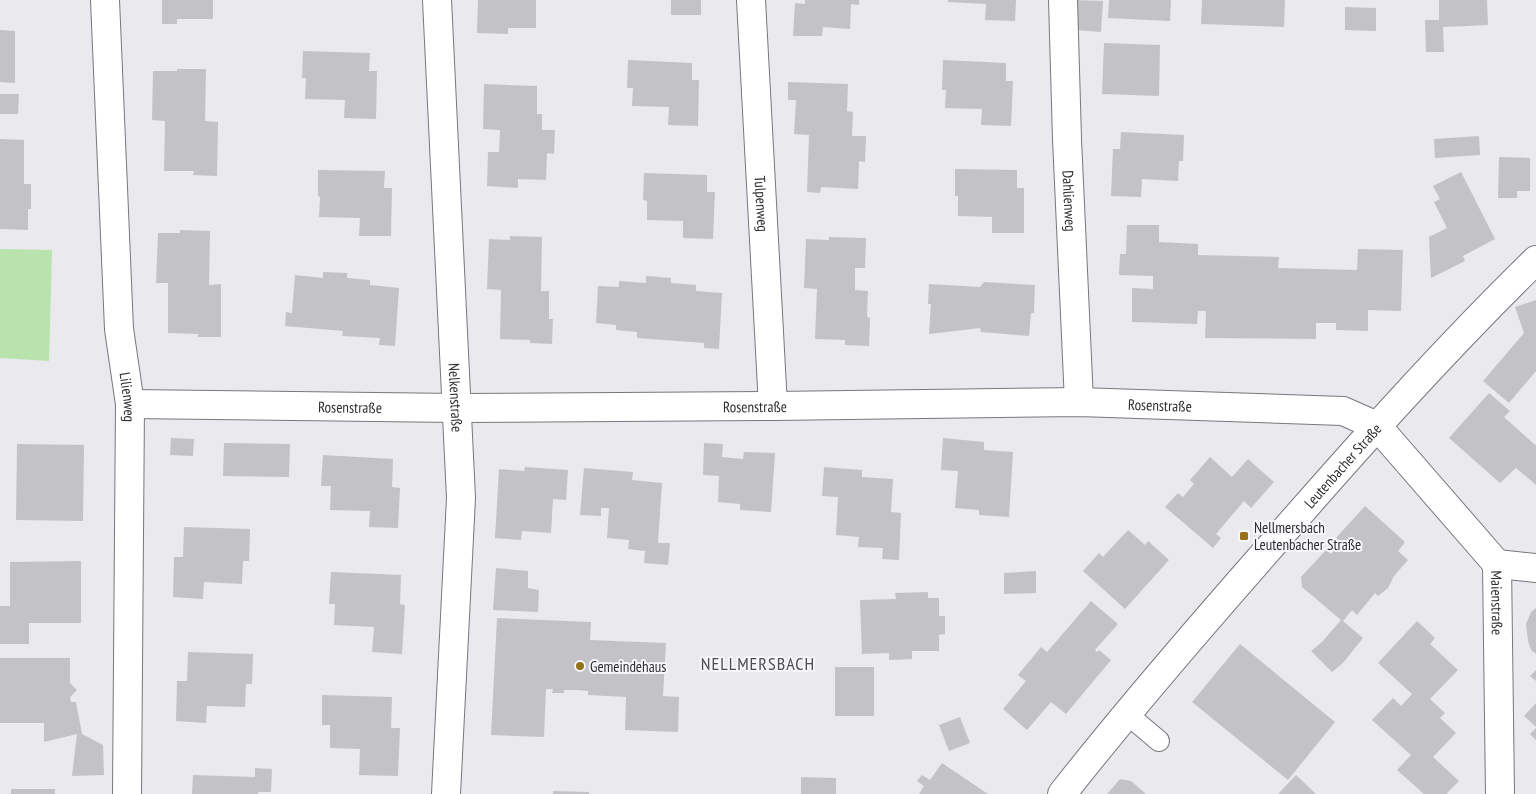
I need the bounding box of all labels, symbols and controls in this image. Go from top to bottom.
street label: Dahlienweg [1059,170,1081,232]
street label: Tulpenweg [751,175,773,232]
street label: Nelkenstraße [445,363,467,433]
street label: Lilienweg [116,371,140,422]
street label: Rosenstraße [1128,394,1192,415]
street label: Rosenstraße [723,396,787,416]
street label: Rosenstraße [318,397,382,417]
street label: Leutenbacher Straße [1300,419,1385,512]
place label: Nellmersbach Leutenbacher Straße [1254,518,1361,554]
marker: Nellmersbach Leutenbacher Straße [1238,530,1250,542]
street label: Maienstraße [1488,570,1507,635]
district label: NELLMERSBACH [701,652,815,675]
place label: Gemeindehaus [590,657,666,676]
marker: Gemeindehaus [574,660,586,672]

